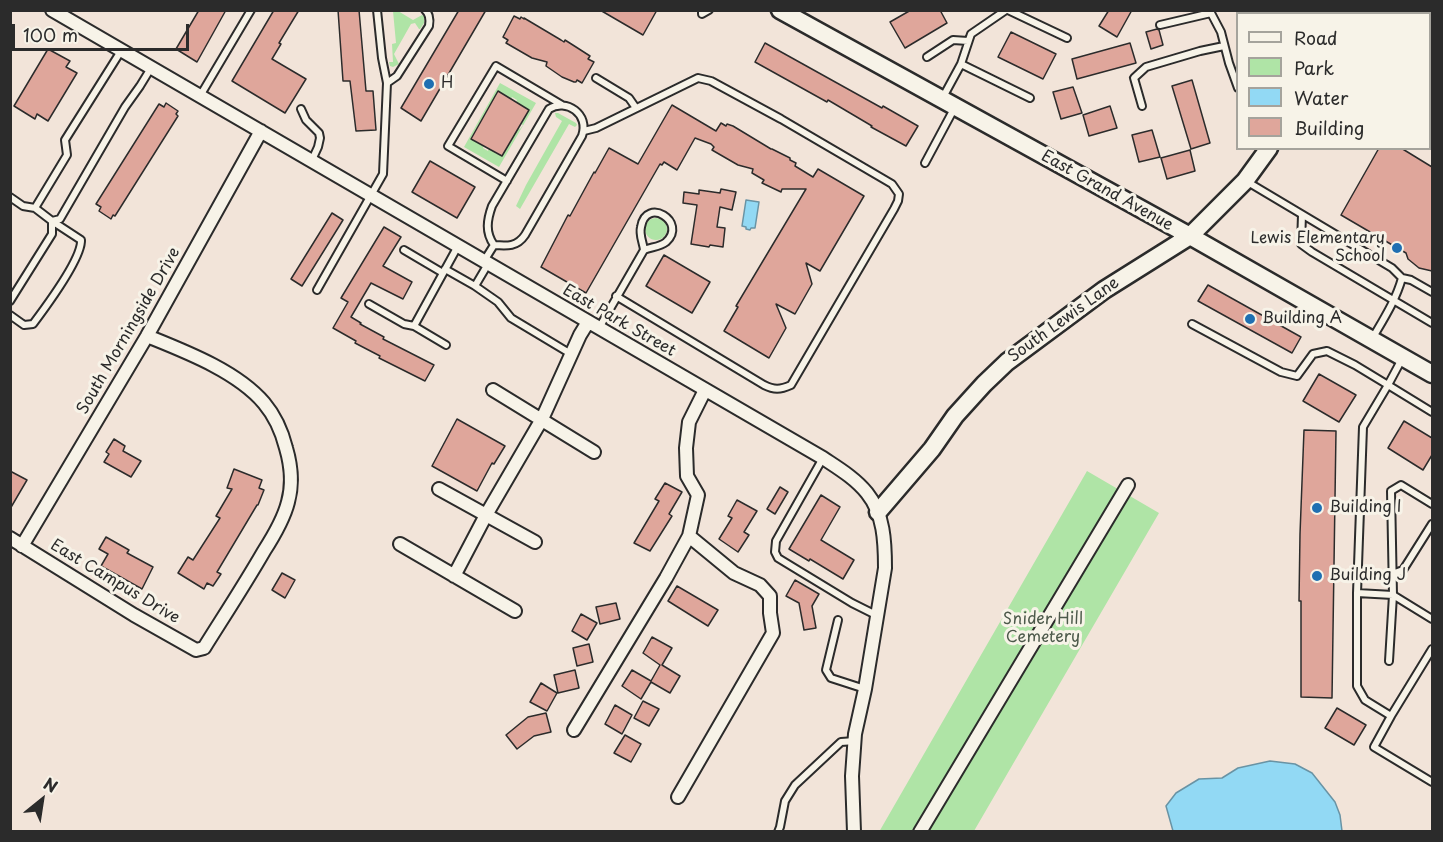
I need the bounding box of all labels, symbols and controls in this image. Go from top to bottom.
scale bar [15,12,192,50]
legend [1236,12,1431,150]
text: 100 m [23,21,78,48]
text: Road [1294,24,1338,51]
text: Park [1294,54,1334,81]
place label: H [441,74,453,94]
marker: H [422,77,436,91]
text: Water [1294,84,1348,111]
text: Building [1294,114,1364,141]
street label: East Grand Avenue [1038,147,1176,235]
place label: Lewis Elementary School [1250,229,1385,267]
marker: Lewis Elementary School [1390,241,1404,255]
street label: South Morningside Drive [73,244,185,418]
street label: South Lewis Lane [1005,273,1123,367]
street label: East Park Street [559,281,679,361]
place label: Building A [1262,309,1342,329]
marker: Building A [1243,312,1257,326]
place label: Building I [1329,498,1402,518]
marker: Building I [1310,501,1324,515]
street label: East Campus Drive [47,536,183,628]
place label: Building J [1329,566,1406,586]
marker: Building J [1310,569,1324,583]
park label: Snider Hill Cemetery [1003,610,1083,648]
north arrow [12,770,72,830]
text: N [40,771,62,798]

